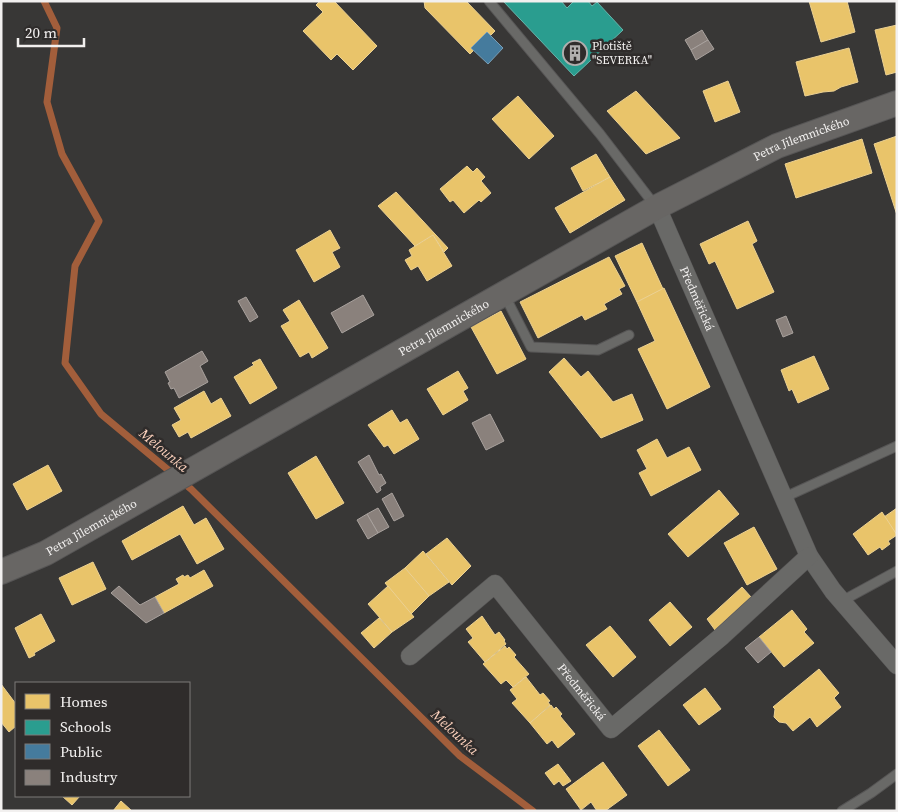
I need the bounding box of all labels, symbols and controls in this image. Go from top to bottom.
scale bar [18,15,84,47]
text: 20 m [25,22,57,43]
place label: Plotiště "SEVERKA" [592,38,652,68]
building icon: Plotiště "SEVERKA" [562,40,588,66]
street label: Petra Jilemnického [751,113,852,165]
street label: Předměřická [676,264,718,334]
street label: Petra Jilemnického [396,295,492,360]
water label: Melounka [134,423,193,477]
street label: Petra Jilemnického [43,495,140,559]
street label: Předměřická [554,660,610,725]
legend [15,682,190,797]
text: Homes [60,691,107,712]
water label: Melounka [426,704,484,760]
text: Schools [60,716,111,737]
text: Public [60,741,102,762]
text: Industry [60,766,118,787]

